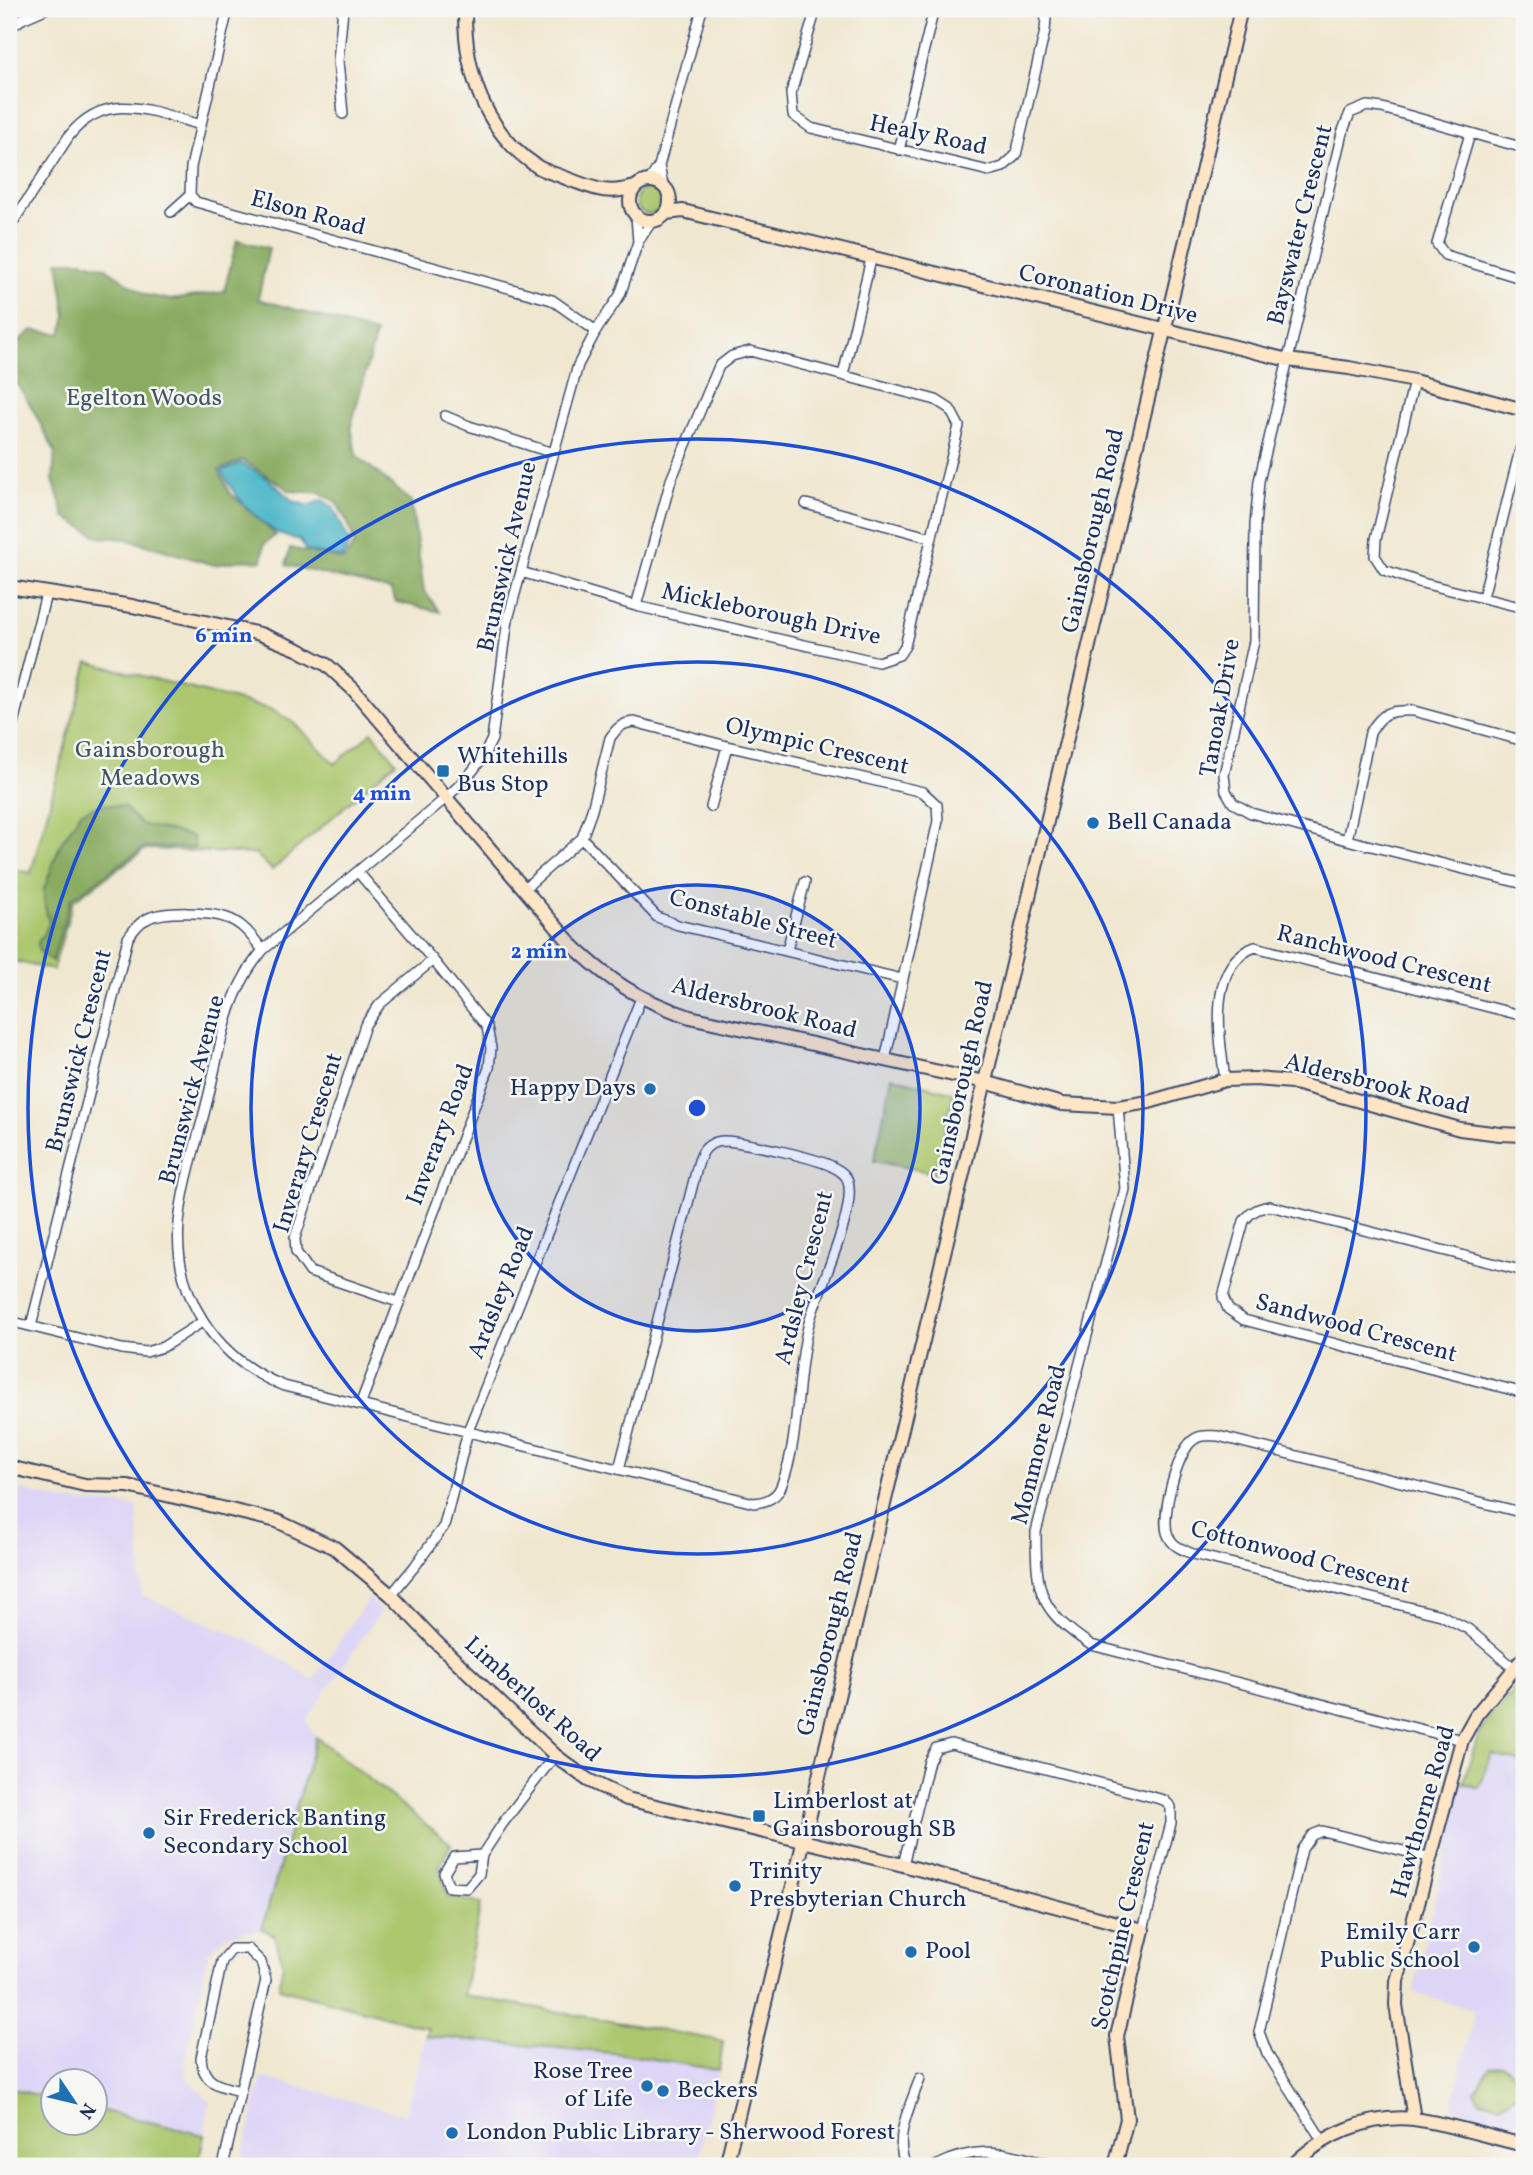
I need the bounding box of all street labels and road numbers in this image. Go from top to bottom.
street label: Healy Road [866,107,990,165]
street label: Bayswater Crescent [1260,121,1342,329]
street label: Elson Road [247,182,369,246]
street label: Coronation Drive [1015,256,1201,334]
street label: Gainsborough Road [1054,425,1134,637]
street label: Brunswick Avenue [470,458,546,656]
street label: Mickleborough Drive [658,575,884,655]
street label: Tanoak Drive [1192,636,1250,780]
street label: Olympic Crescent [722,709,912,785]
street label: Constable Street [665,881,841,959]
street label: Ranchwood Crescent [1273,917,1495,1003]
street label: Brunswick Crescent [38,946,122,1156]
street label: Aldersbrook Road [668,970,860,1048]
street label: Gainsborough Road [923,977,1003,1189]
street label: Brunswick Avenue [151,991,235,1189]
street label: Aldersbrook Road [1281,1046,1473,1124]
street label: Inverary Crescent [265,1049,353,1237]
street label: Inverary Road [398,1059,484,1211]
street label: Ardsley Crescent [767,1187,843,1369]
street label: Ardsley Road [460,1222,544,1364]
street label: Sandwood Crescent [1251,1286,1461,1372]
street label: Monmore Road [1004,1362,1076,1528]
street label: Cottonwood Crescent [1187,1512,1413,1604]
street label: Gainsborough Road [789,1528,873,1740]
street label: Limberlost Road [456,1629,608,1771]
street label: Hawthorne Road [1383,1722,1465,1902]
street label: Scotchpine Crescent [1083,1818,1165,2034]

